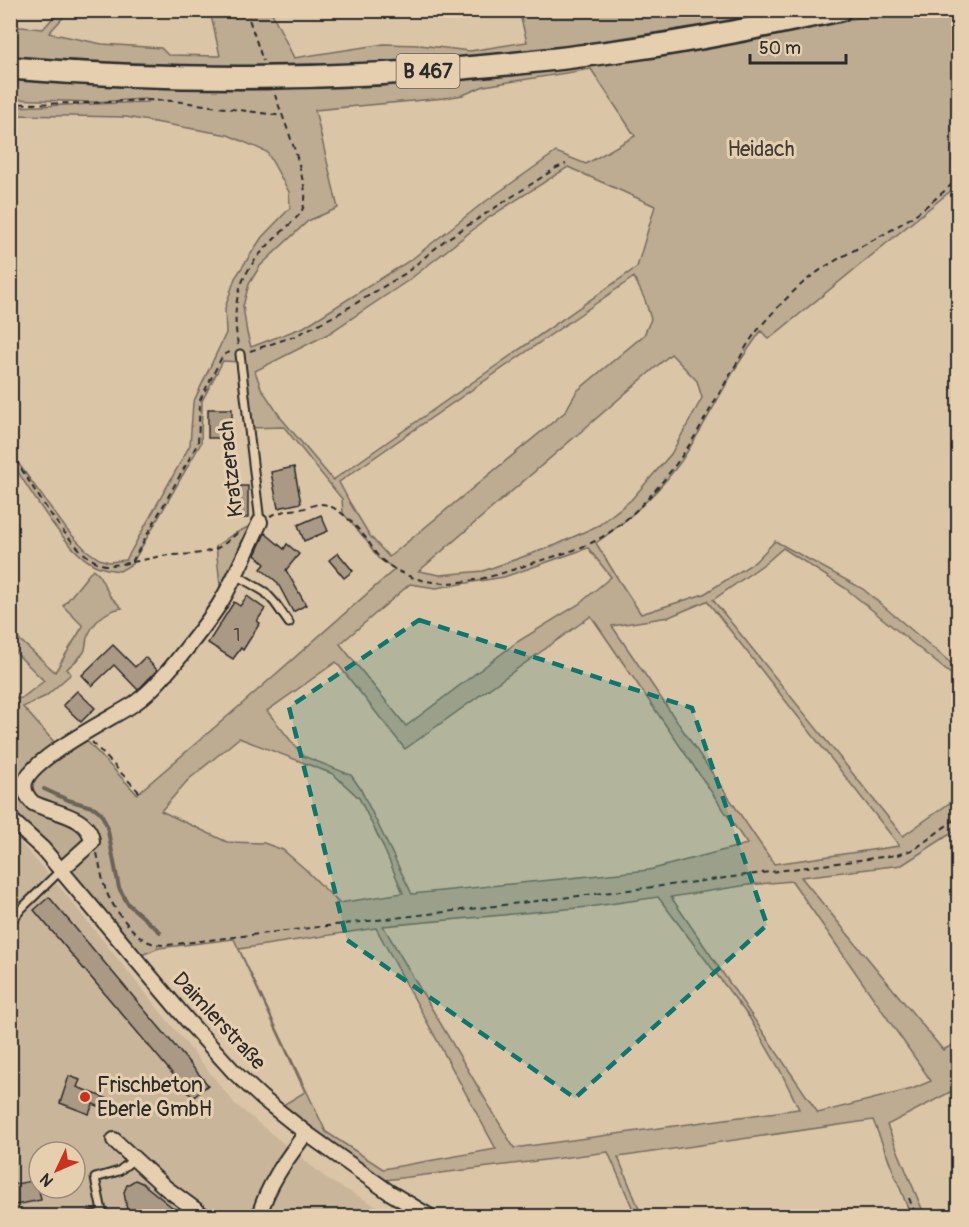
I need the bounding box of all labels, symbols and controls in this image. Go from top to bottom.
scale bar [750,27,846,65]
text: 50 m [759,37,801,60]
road number: B 467 [396,54,460,88]
park label: Heidach [727,136,795,163]
street label: Kratzerach [213,419,249,519]
house number: 1 [233,624,241,647]
street label: Daimlerstraße [167,966,272,1076]
place label: Frischbeton Eberle GmbH [97,1072,212,1123]
marker: Frischbeton Eberle GmbH [78,1090,92,1104]
north arrow [27,1140,87,1200]
text: N [36,1169,58,1191]

